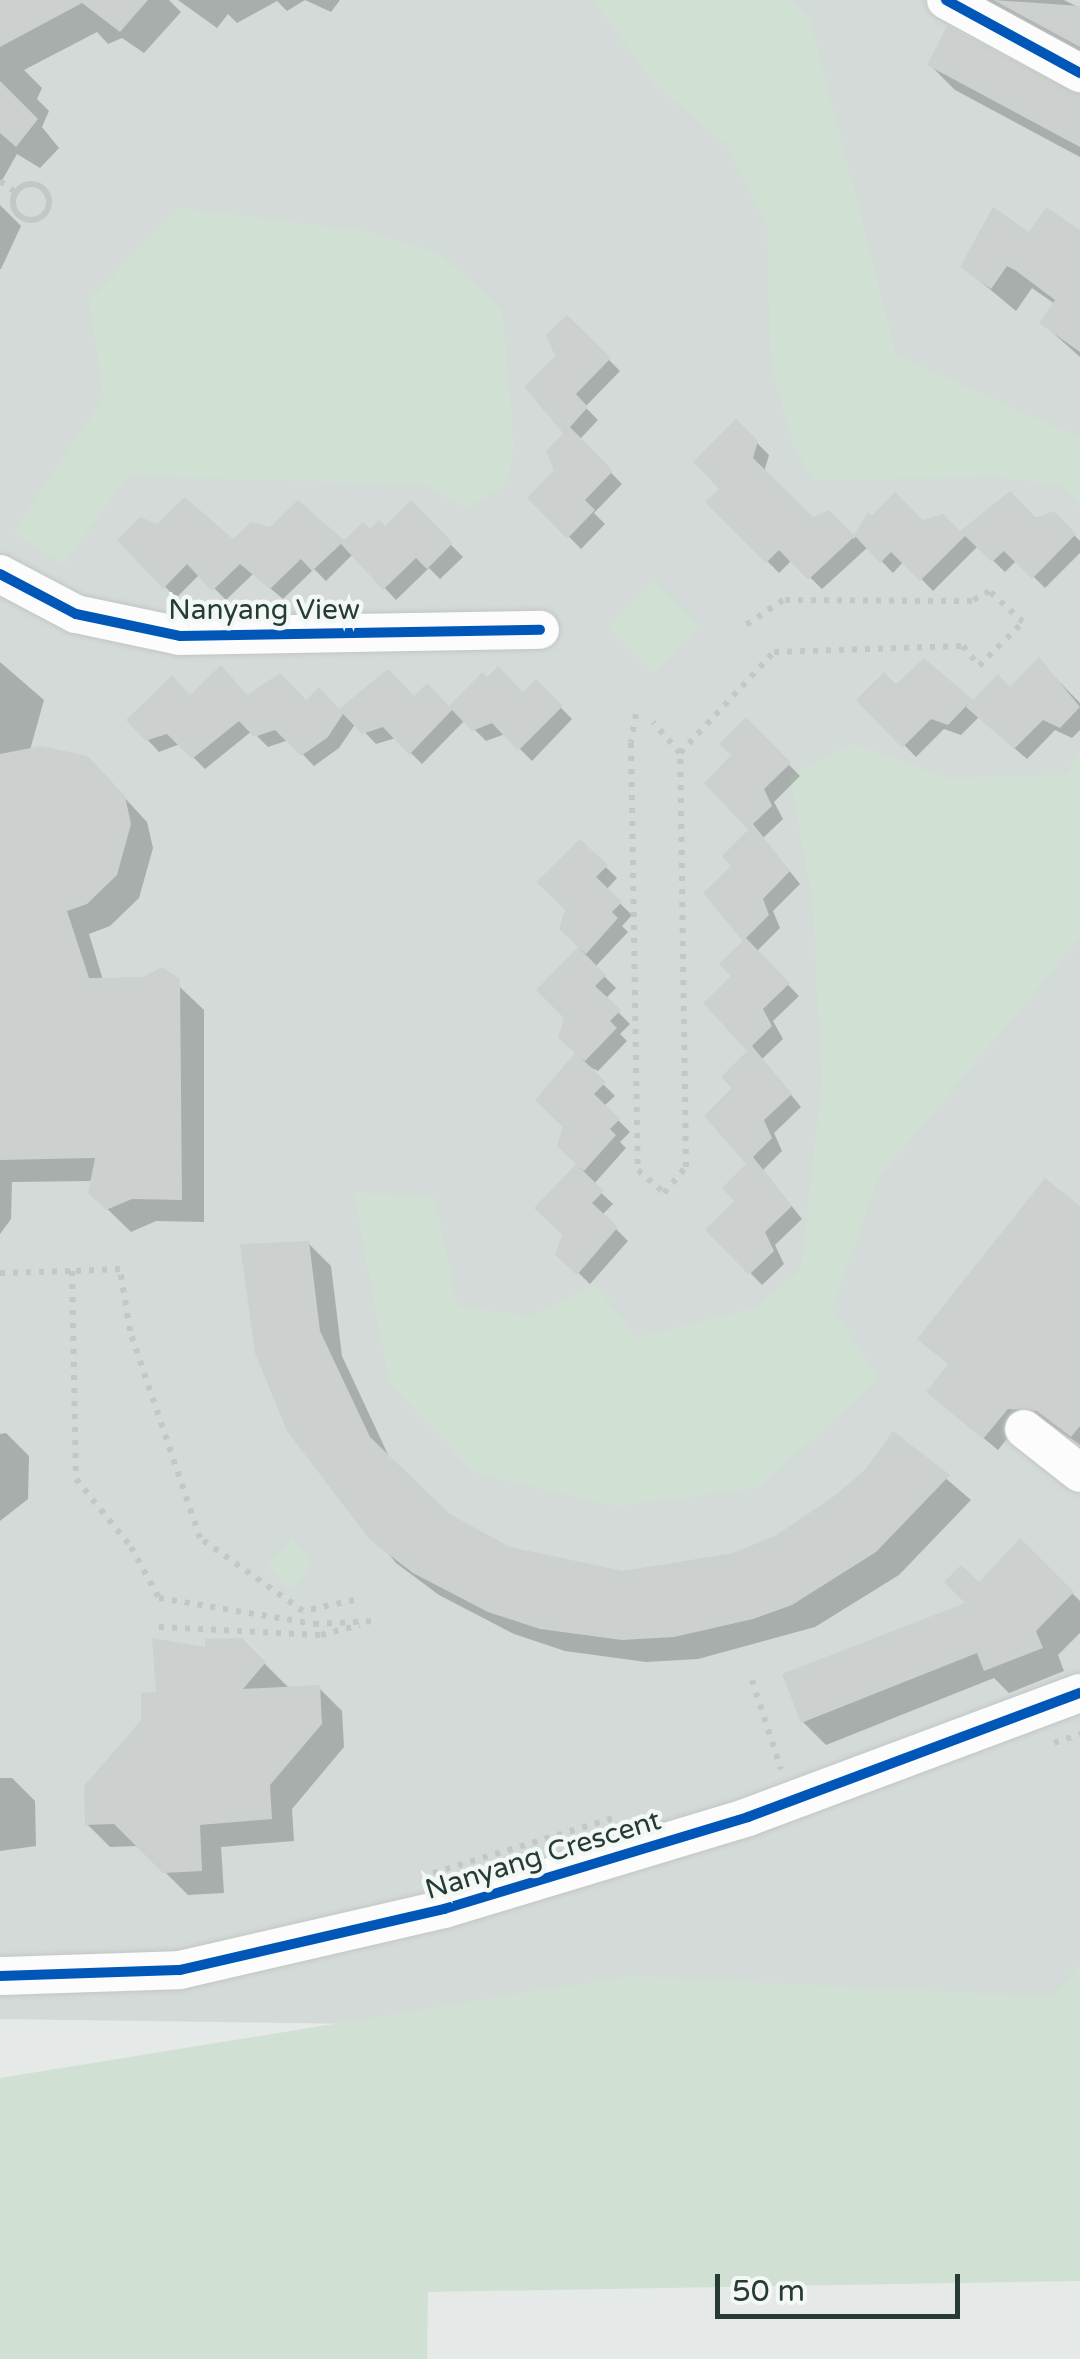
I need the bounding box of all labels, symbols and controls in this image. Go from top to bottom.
street label: Nanyang View [168,593,360,627]
street label: Nanyang Crescent [421,1803,665,1907]
scale bar [720,2254,965,2316]
text: 50 m [732,2273,805,2310]

